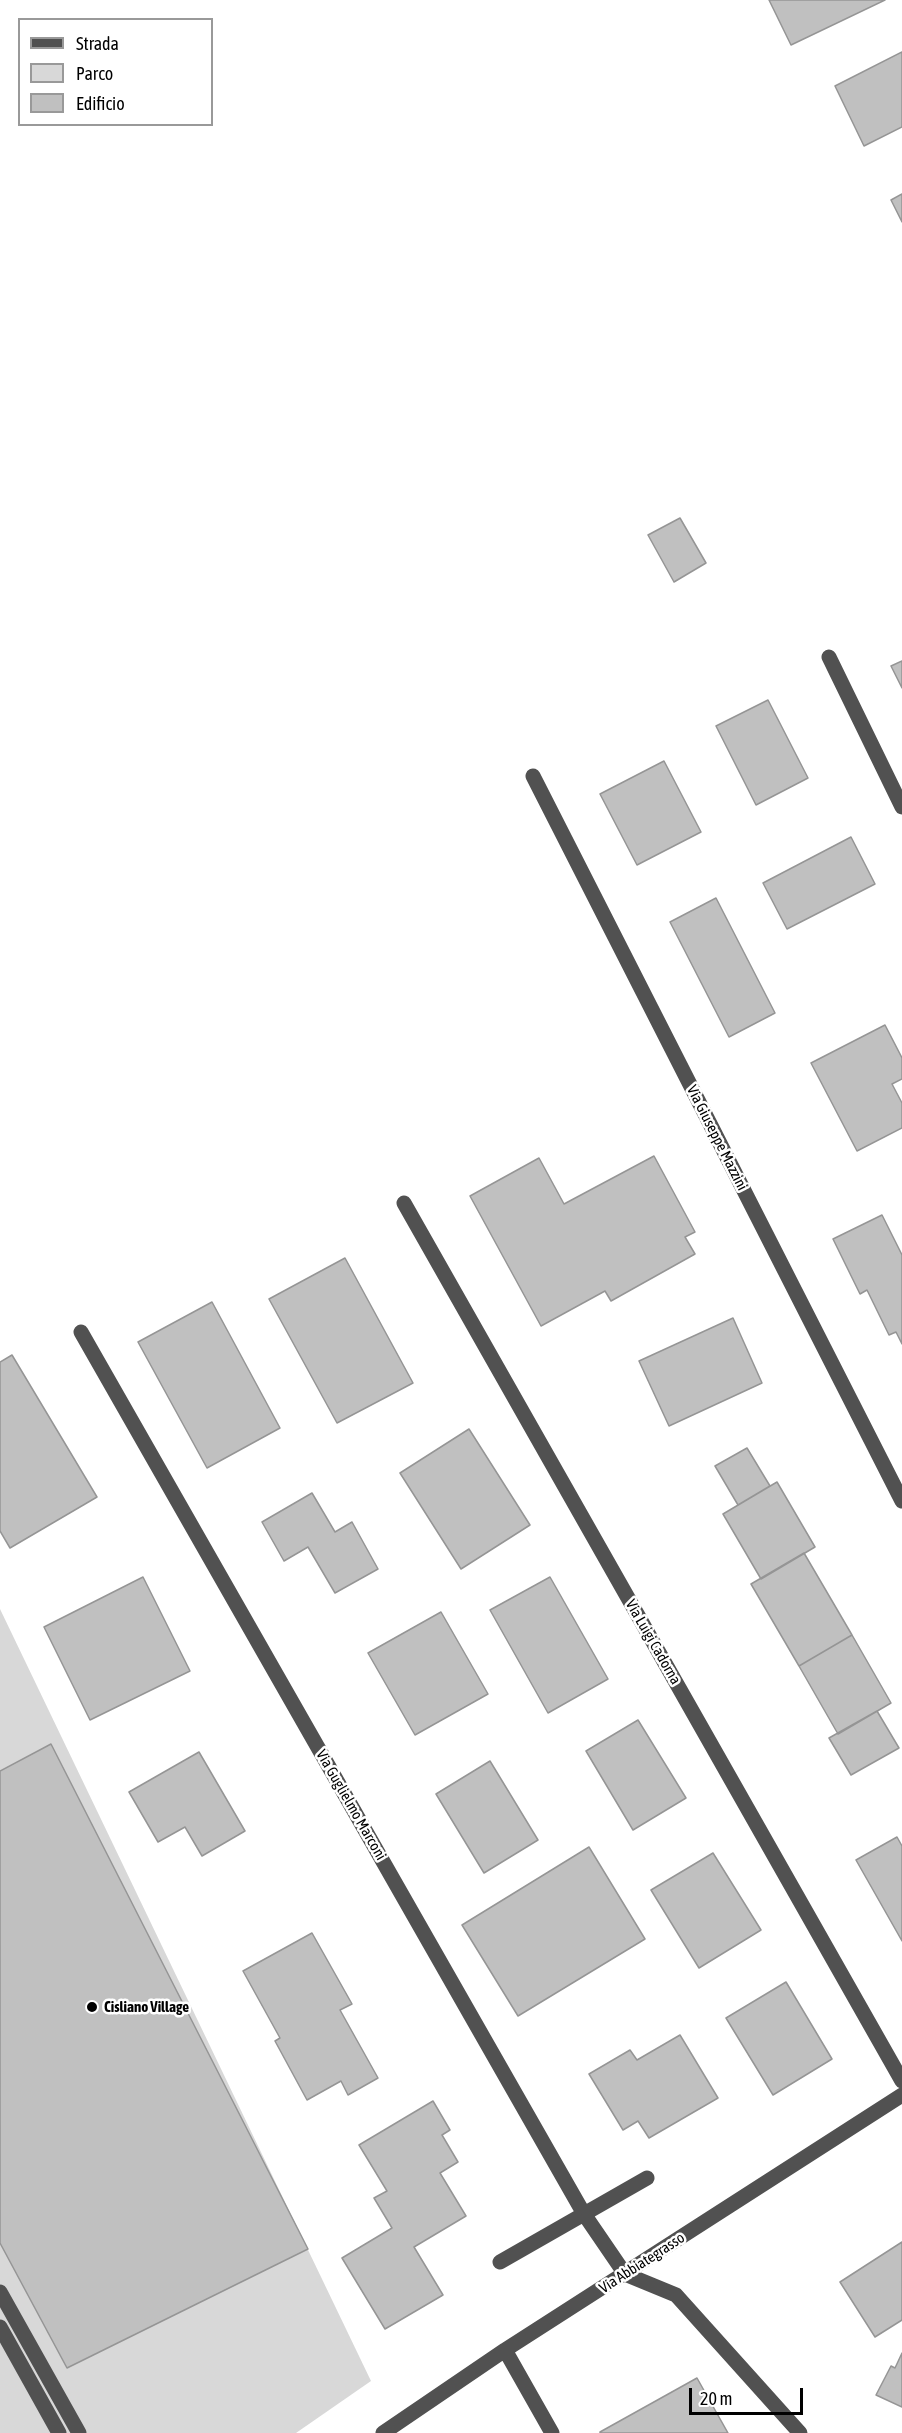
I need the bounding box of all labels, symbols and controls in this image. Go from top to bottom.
legend [18,18,213,126]
text: Strada [76,33,119,54]
text: Parco [76,63,113,84]
text: Edificio [76,93,125,114]
street label: Via Giuseppe Mazzini [683,1082,751,1194]
street label: Via Luigi Cadorna [621,1596,685,1688]
street label: Via Guglielmo Marconi [312,1747,390,1863]
place label: Cisliano Village [104,1998,189,2016]
marker: Cisliano Village [85,2000,99,2014]
street label: Via Abbiategrasso [596,2229,688,2297]
scale bar [692,2376,806,2414]
text: 20 m [700,2388,732,2409]

